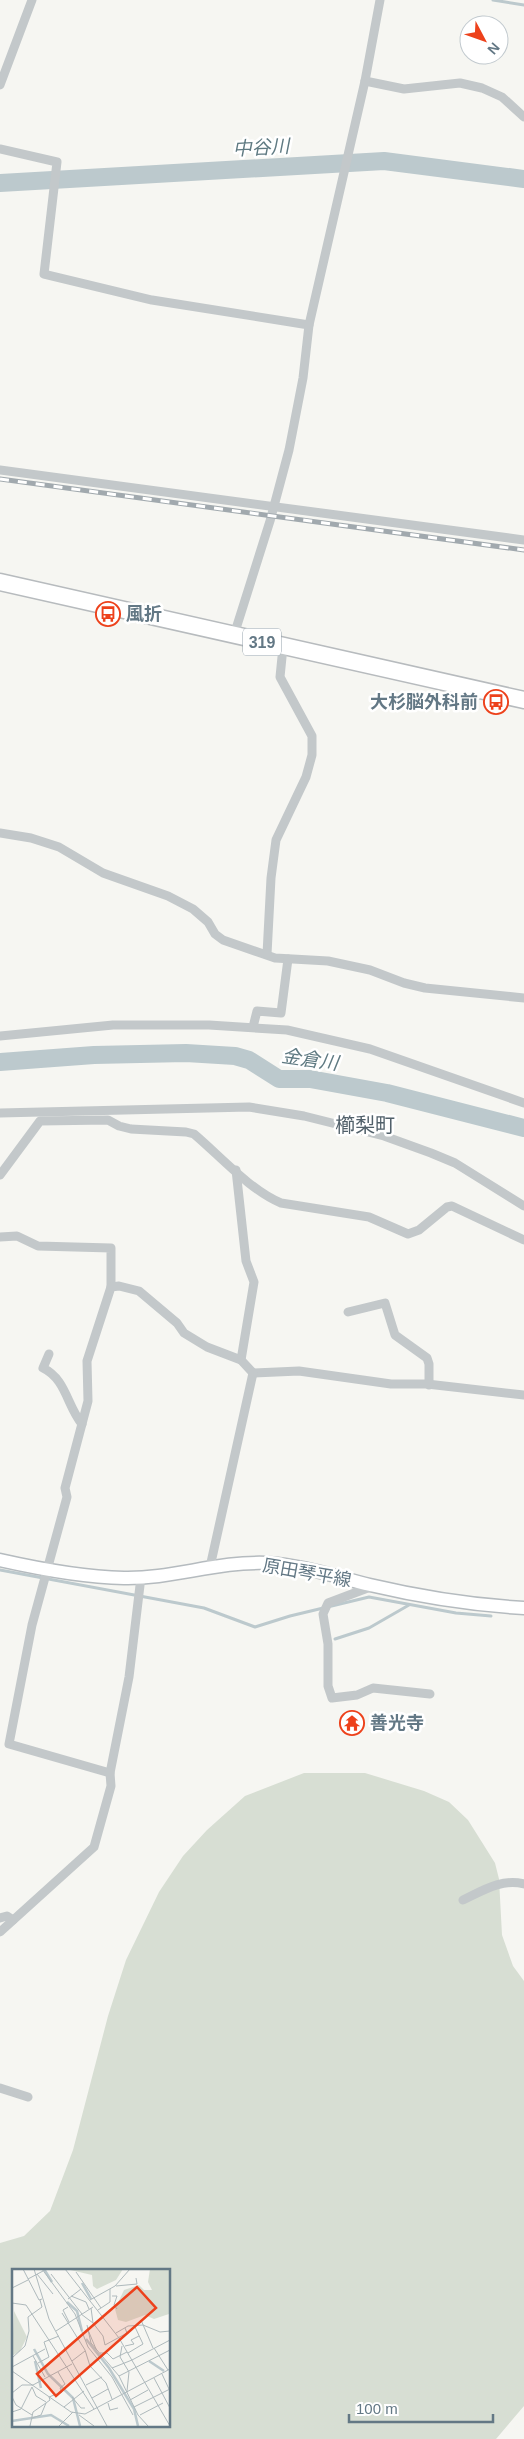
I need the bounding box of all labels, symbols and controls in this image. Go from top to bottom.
north arrow [459,15,509,65]
text: N [484,39,503,58]
water label: 中谷川 [232,135,292,159]
bus stop icon: 風折 [95,601,121,627]
place label: 風折 [126,604,162,624]
road number: 319 [243,628,281,656]
bus stop icon: 大杉脳外科前 [483,689,509,715]
place label: 大杉脳外科前 [370,692,478,712]
water label: 金倉川 [280,1045,342,1074]
district label: 櫛梨町 [335,1114,395,1136]
street label: 原田琴平線 [261,1555,353,1591]
temple icon: 善光寺 [339,1710,365,1736]
place label: 善光寺 [370,1713,424,1733]
inset map [12,2269,170,2426]
scale bar [349,2392,493,2424]
text: 100 m [356,2400,398,2417]

